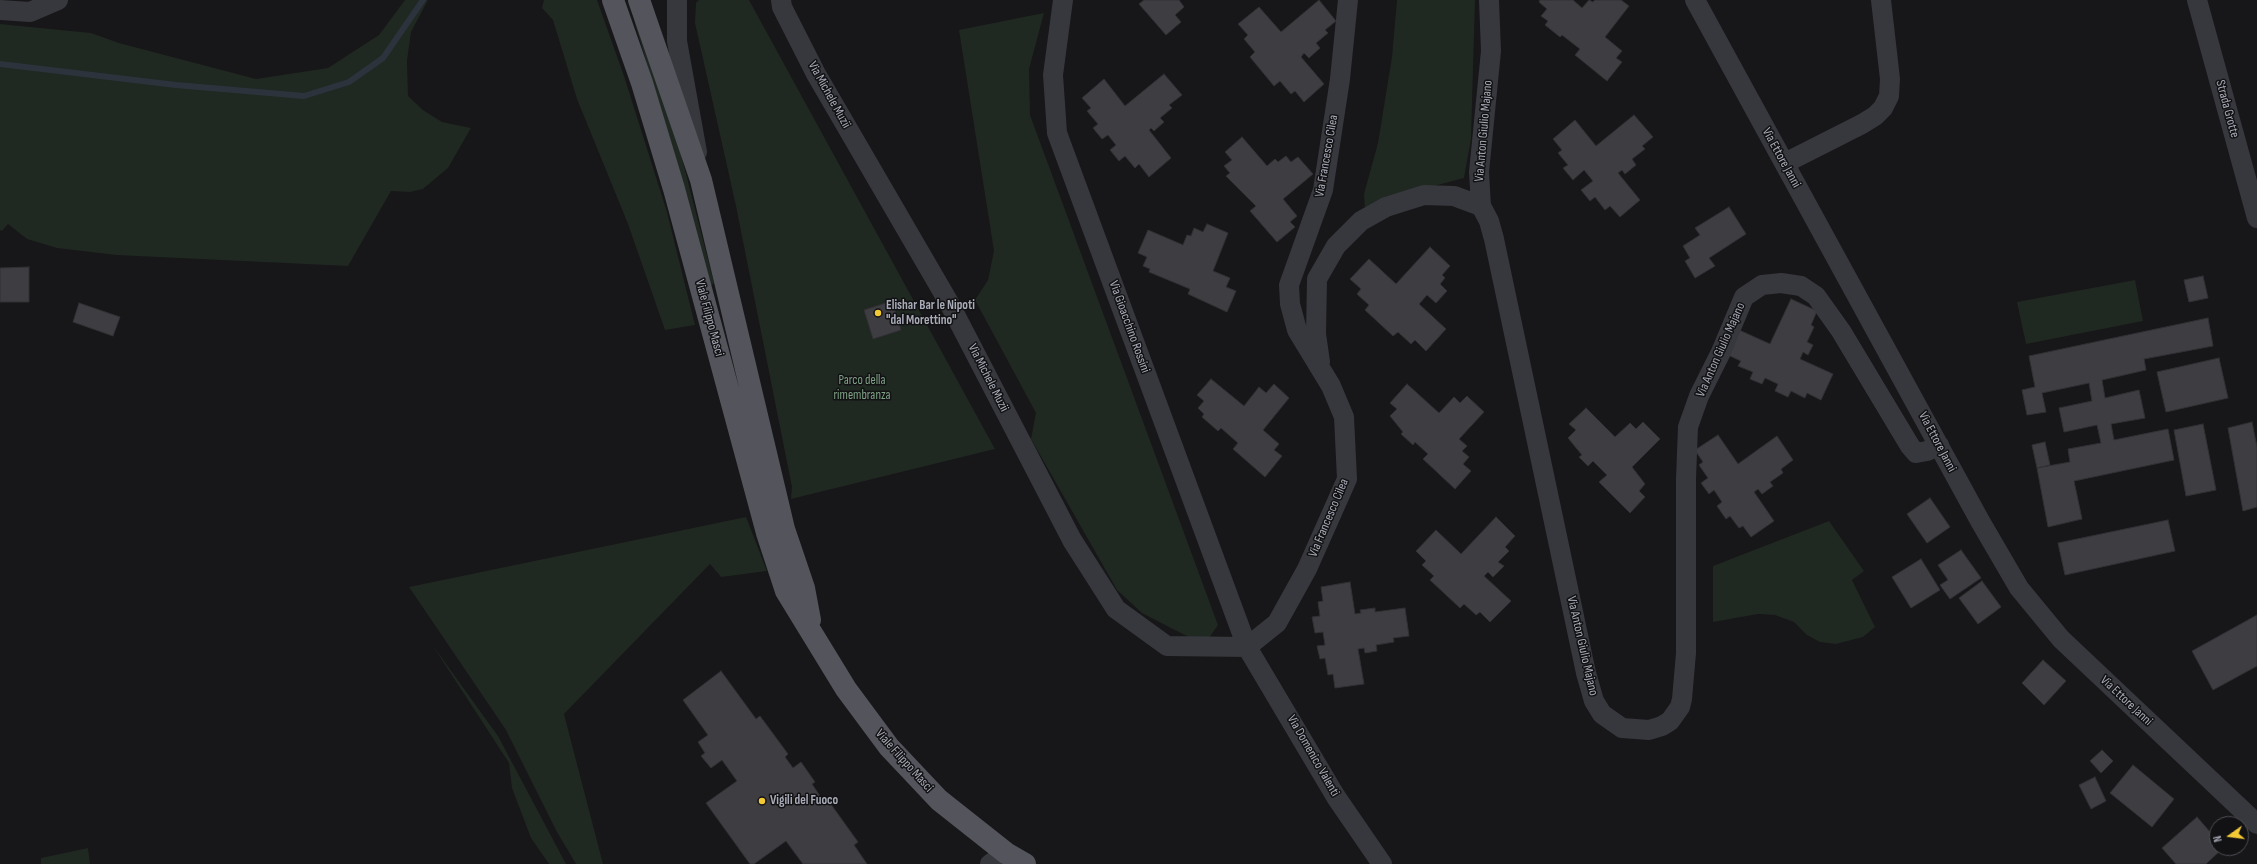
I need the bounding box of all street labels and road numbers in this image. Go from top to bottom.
street label: Via Michele Muzii [804,59,854,131]
street label: Strada Grotte [2212,78,2242,140]
street label: Via Anton Giulio Majano [1472,80,1496,182]
street label: Via Francesco Cilea [1312,114,1342,198]
street label: Via Ettore Janni [1758,125,1804,191]
street label: Viale Filippo Masci [691,278,727,358]
street label: Via Gioacchino Rossini [1105,279,1153,375]
street label: Via Anton Giulio Majano [1693,300,1749,400]
street label: Via Michele Muzii [964,342,1012,414]
street label: Via Ettore Janni [1915,409,1959,475]
street label: Via Francesco Cilea [1306,477,1352,559]
street label: Via Anton Giulio Majano [1563,595,1601,697]
street label: Via Ettore Janni [2097,673,2155,729]
street label: Via Domenico Valenti [1283,713,1343,799]
street label: Viale Filippo Masci [872,726,936,796]

